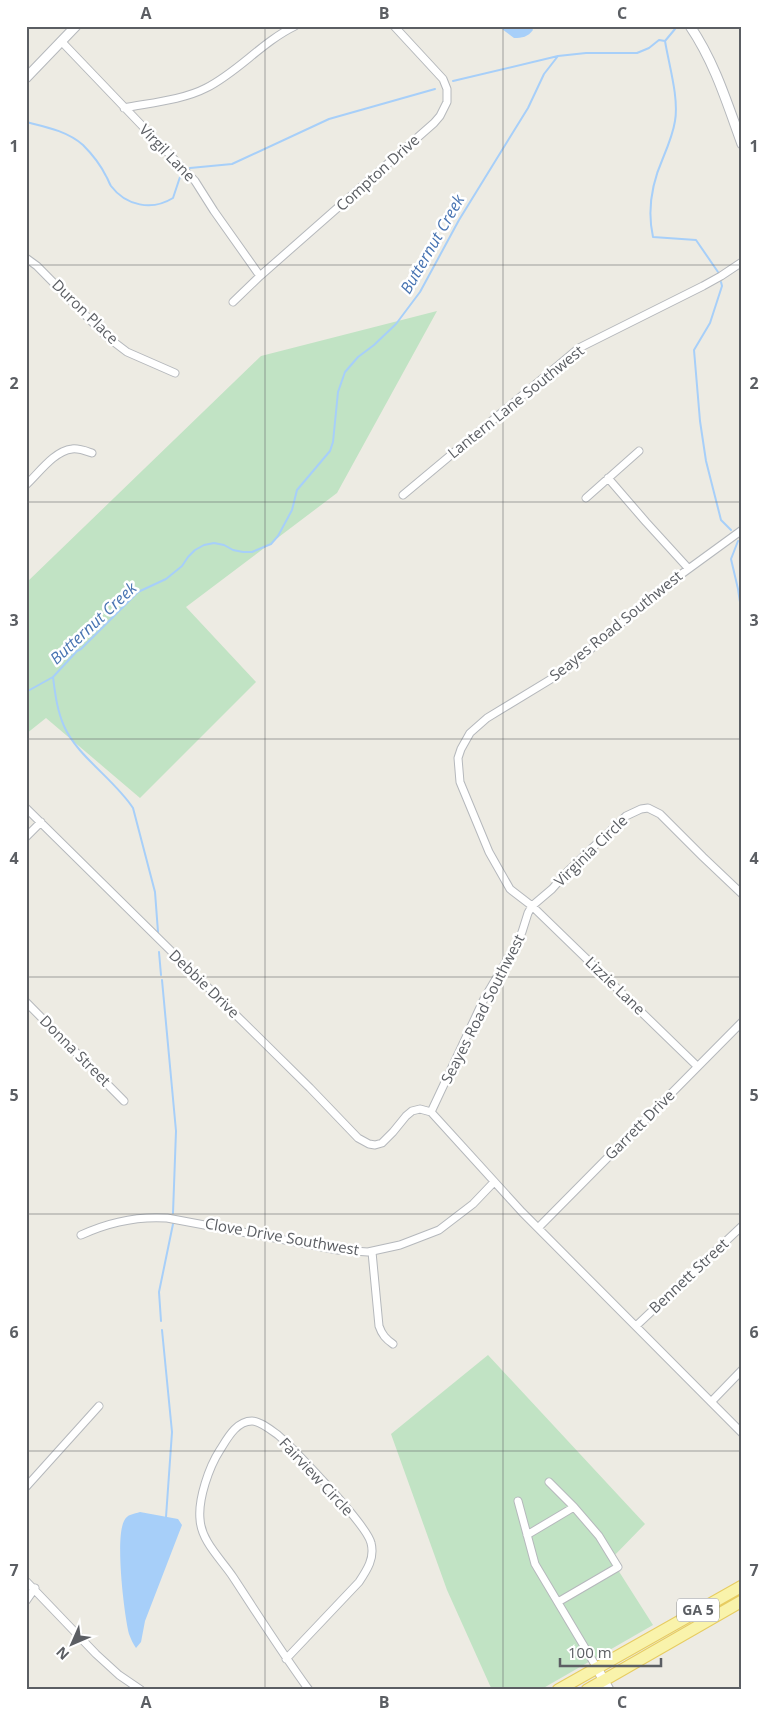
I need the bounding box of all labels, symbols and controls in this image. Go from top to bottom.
text: A [140,2,152,24]
text: B [379,2,389,24]
text: C [617,2,627,24]
street label: Virgil Lane [135,119,200,185]
street label: Compton Drive [331,129,423,215]
text: 1 [9,135,19,157]
text: 1 [749,135,759,157]
water label: Butternut Creek [395,189,470,298]
street label: Duron Place [48,275,123,348]
street label: Lantern Lane Southwest [443,340,588,462]
text: 2 [9,372,19,394]
text: 2 [749,372,759,394]
street label: Seayes Road Southwest [545,565,686,685]
water label: Butternut Creek [45,576,142,669]
text: 3 [9,609,19,631]
text: 3 [749,609,759,631]
street label: Virginia Circle [549,810,631,890]
text: 4 [9,847,19,869]
text: 4 [749,847,759,869]
street label: Seayes Road Southwest [436,930,529,1087]
street label: Debbie Drive [165,945,244,1022]
street label: Lizzie Lane [582,952,650,1019]
street label: Donna Street [36,1011,115,1090]
text: 5 [9,1084,19,1106]
text: 5 [749,1084,759,1106]
street label: Garrett Drive [600,1085,679,1164]
street label: Clove Drive Southwest [204,1213,361,1259]
street label: Bennett Street [644,1233,732,1317]
text: 6 [9,1321,19,1343]
text: 6 [749,1321,759,1343]
street label: Fairview Circle [275,1433,358,1520]
text: 7 [9,1559,19,1581]
text: 7 [749,1559,759,1581]
road number: GA 5 [677,1598,719,1622]
north arrow [48,1618,98,1668]
scale bar [560,1636,662,1668]
text: 100 m [568,1642,612,1662]
text: N [52,1643,73,1664]
text: A [140,1691,152,1713]
text: B [379,1691,389,1713]
text: C [617,1691,627,1713]

